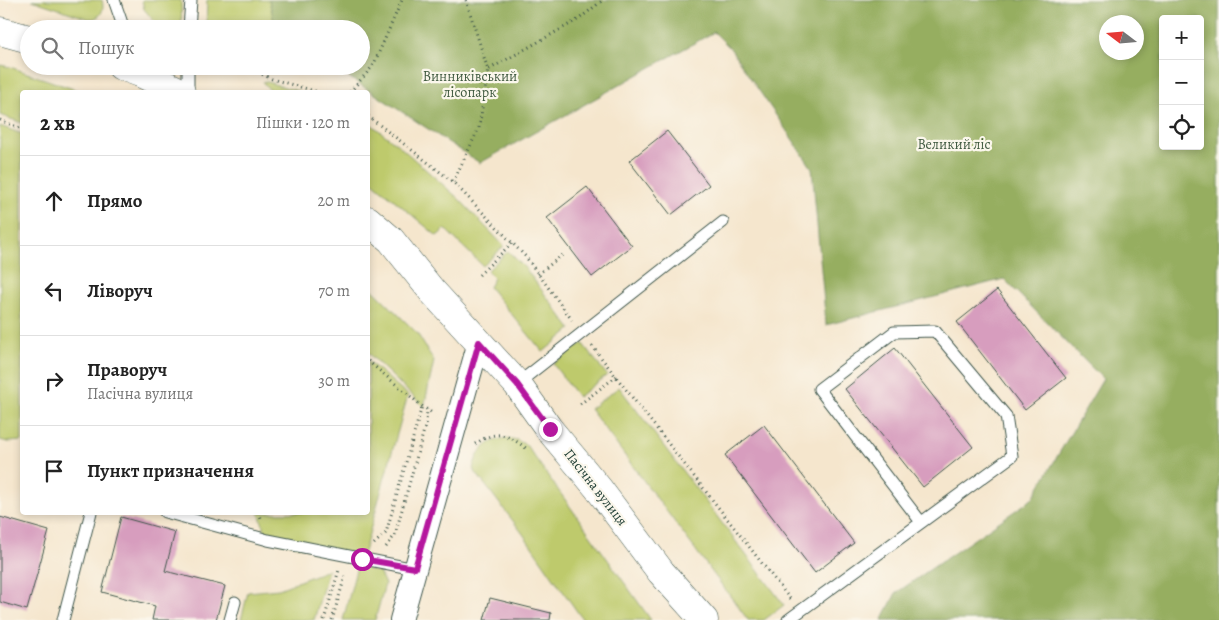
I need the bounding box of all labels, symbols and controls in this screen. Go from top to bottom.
north arrow [1099,15,1144,60]
map controls [1159,15,1204,150]
button: + [1159,15,1204,60]
search box [20,20,370,75]
icon: search [38,34,66,62]
text: Пошук [78,35,135,61]
button: − [1159,60,1204,105]
park label: Винниківський лісопарк [423,67,517,102]
button: locate [1159,105,1204,150]
text: 2 хв [40,109,75,137]
text: Пішки · 120 m [256,112,350,134]
park label: Великий ліс [917,135,991,154]
icon: ahead [40,187,68,215]
text: Прямо [87,188,142,214]
text: 20 m [317,190,350,212]
icon: left [40,277,68,305]
text: Ліворуч [87,278,153,304]
text: 70 m [318,280,350,302]
text: Праворуч [87,357,167,383]
icon: right [40,367,68,395]
text: 30 m [318,370,350,392]
text: Пасічна вулиця [87,383,193,405]
route end [539,418,562,441]
street label: Пасічна вулиця [560,445,632,530]
icon: arrive [40,457,68,485]
text: Пункт призначення [87,458,254,484]
route start [351,548,374,571]

